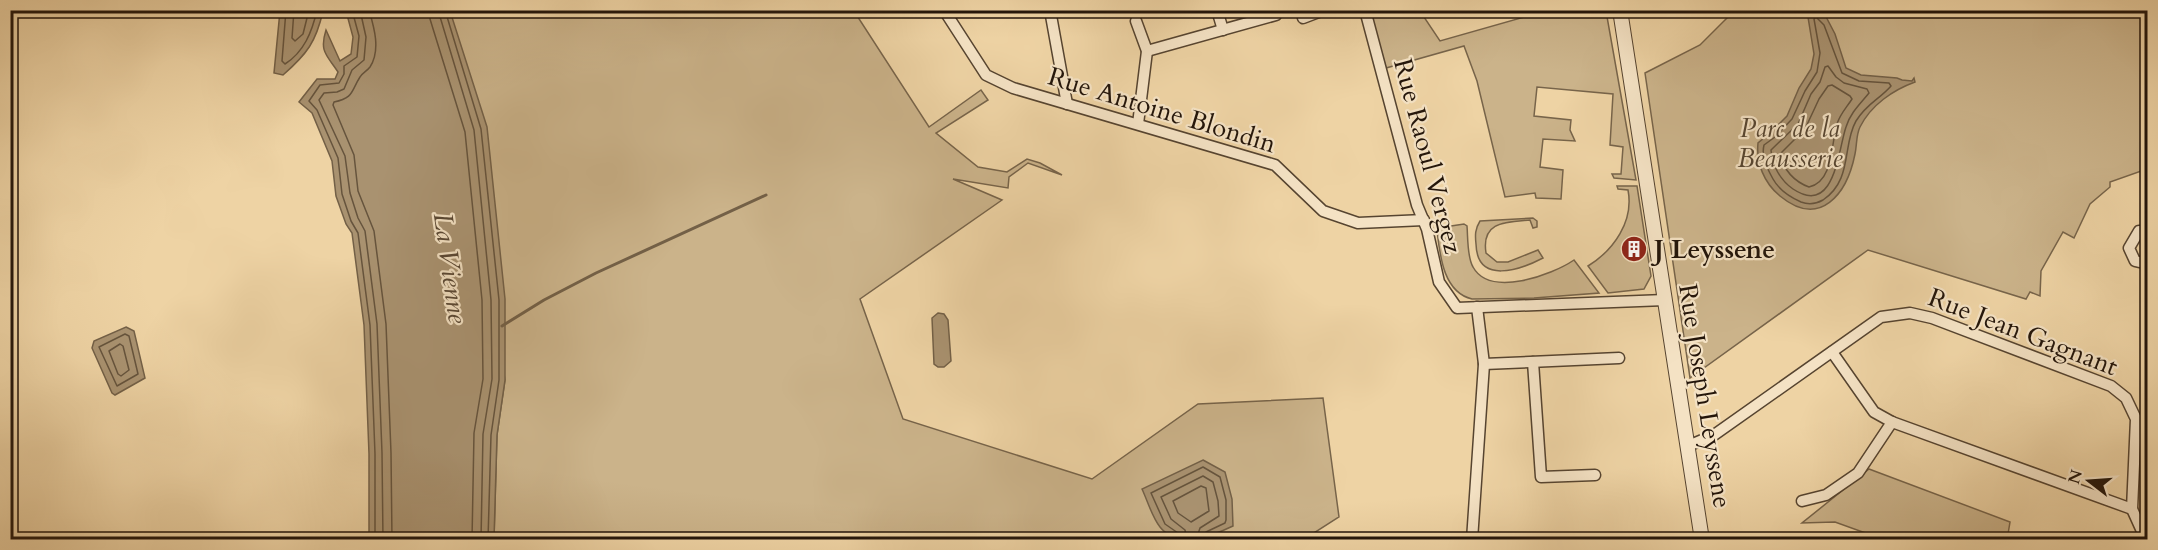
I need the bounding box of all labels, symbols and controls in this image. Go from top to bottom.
street label: Rue Raoul Vergez [1385,55,1471,258]
street label: Rue Antoine Blondin [1044,59,1280,161]
park label: Parc de la Beausserie [1738,111,1843,176]
water label: La Vienne [424,210,476,326]
place label: J Leyssene [1650,232,1775,267]
building icon: J Leyssene [1619,234,1649,264]
street label: Rue Jean Gagnant [1923,280,2123,384]
street label: Rue Joseph Leyssene [1670,281,1740,511]
north arrow [2059,451,2119,511]
text: N [2063,467,2088,487]

